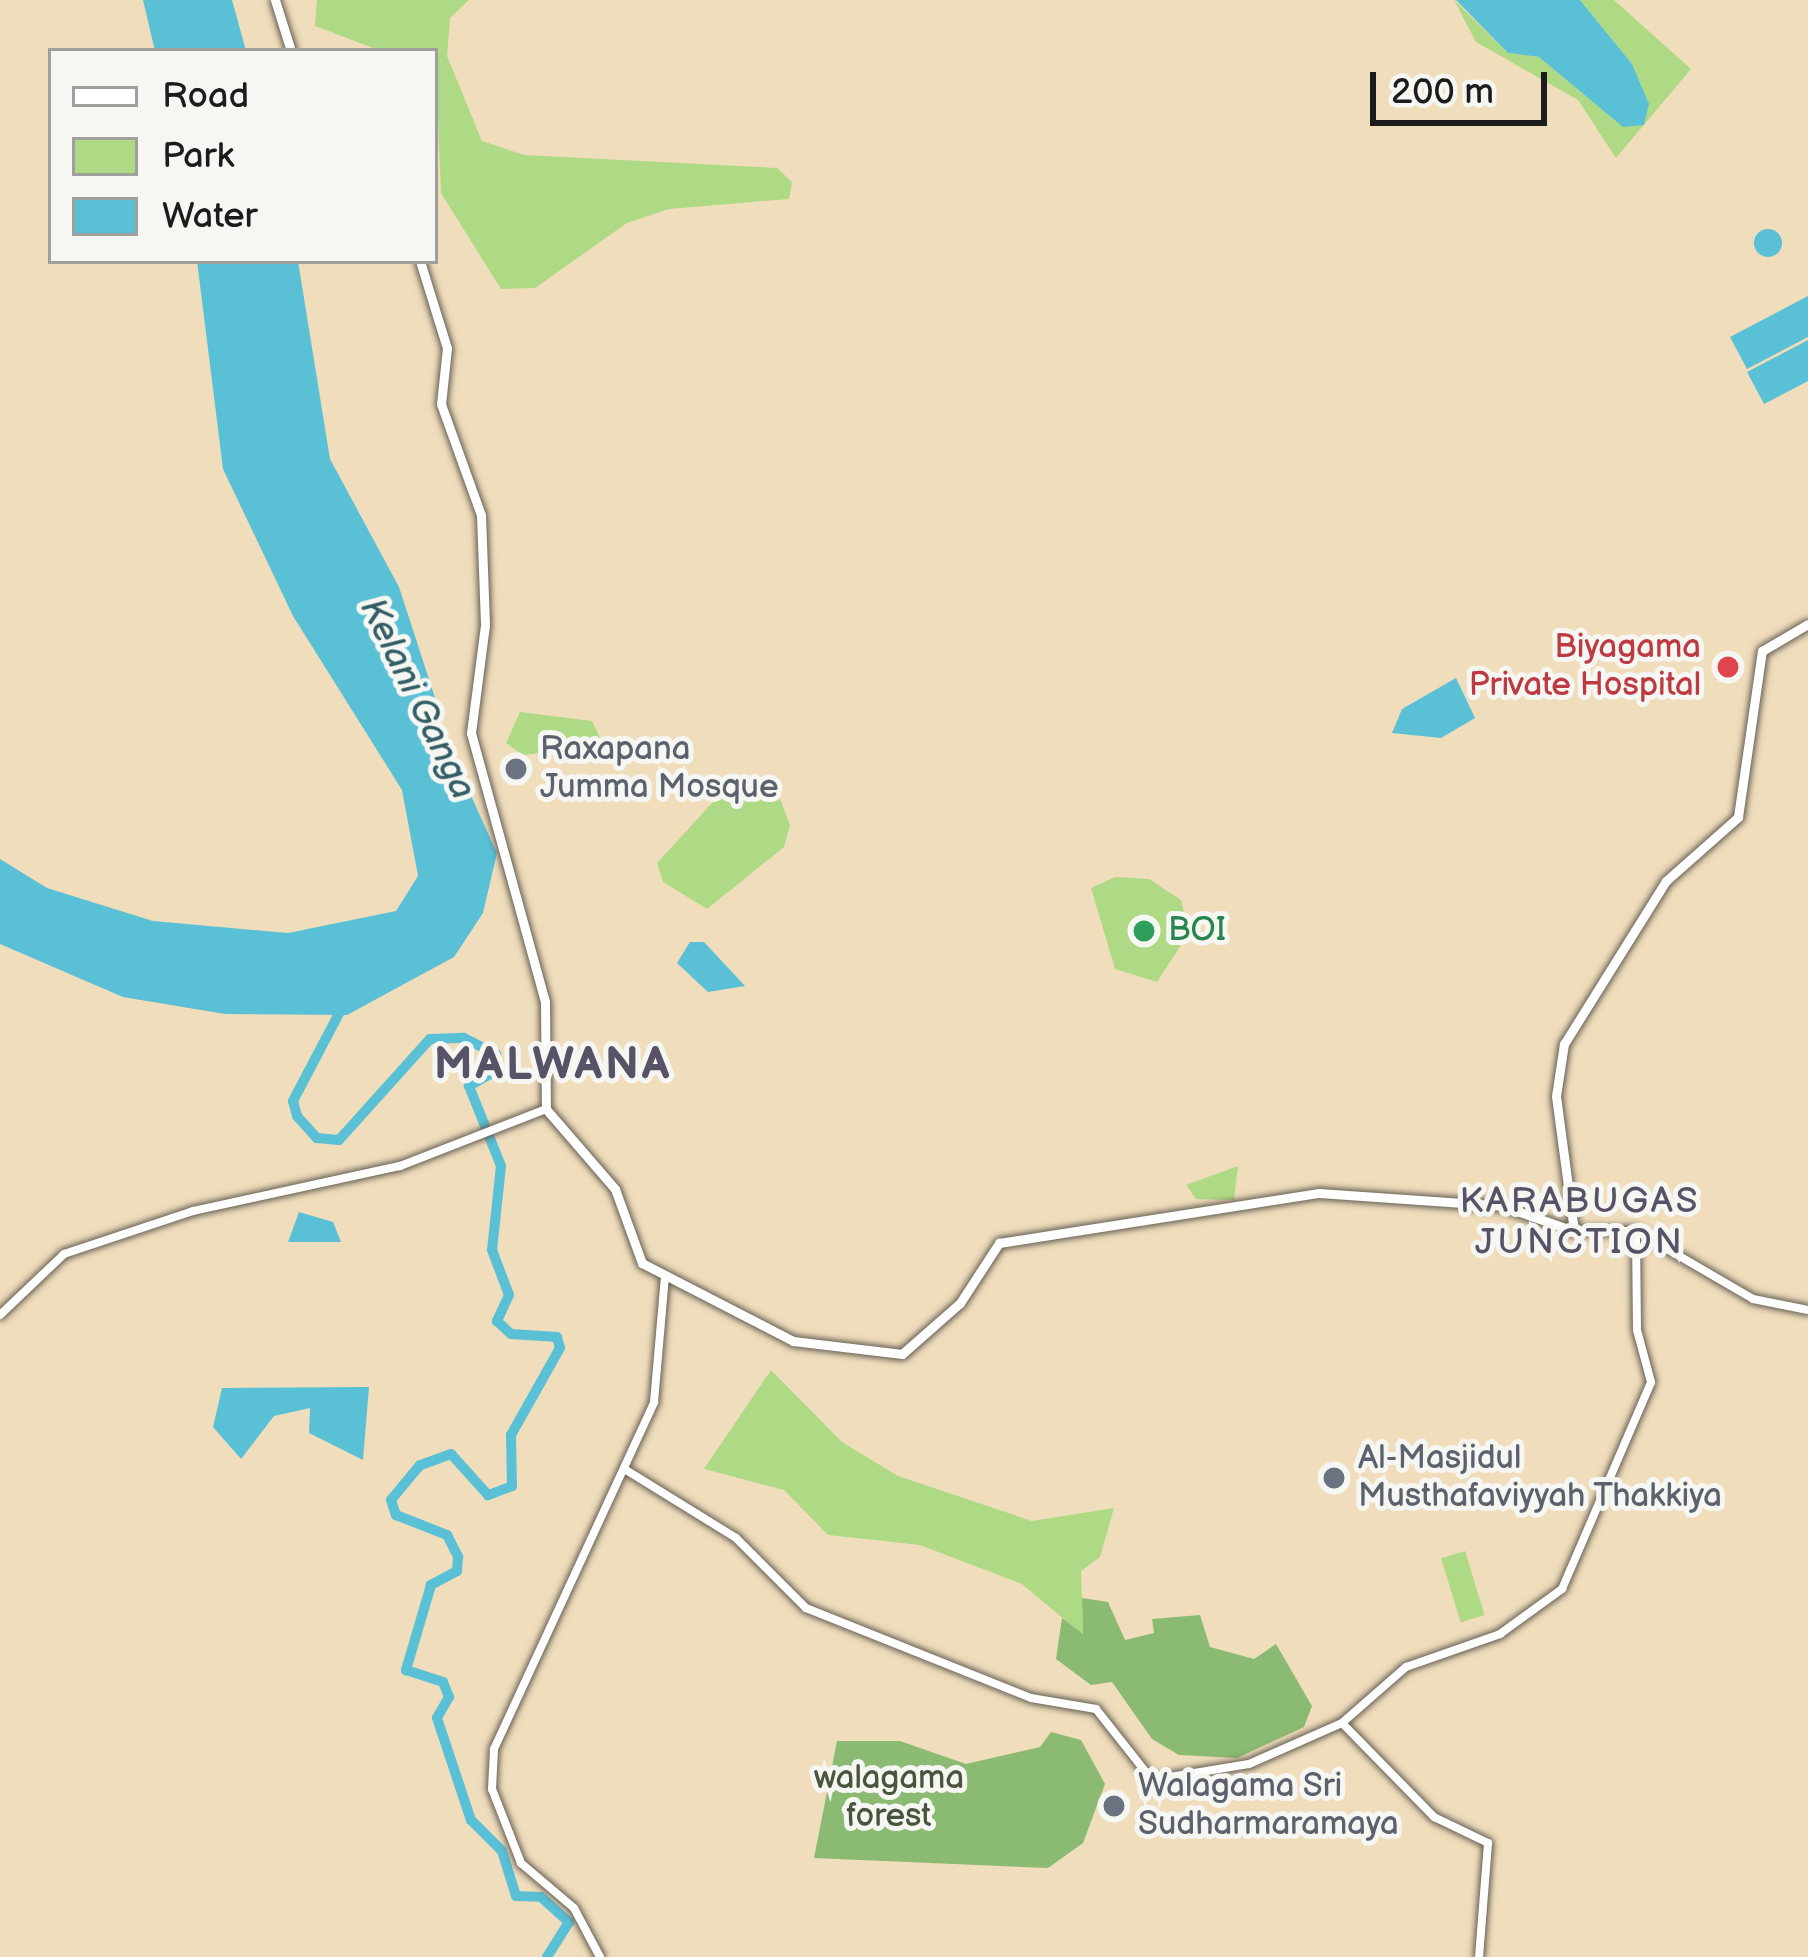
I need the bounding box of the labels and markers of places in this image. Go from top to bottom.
place label: Biyagama Private Hospital [1469,628,1701,706]
marker: Biyagama Private Hospital [1712,651,1744,683]
place label: Raxapana Jumma Mosque [540,730,778,808]
marker: Raxapana Jumma Mosque [503,756,529,782]
place label: BOI [1168,911,1226,951]
marker: BOI [1131,918,1157,944]
place label: Al-Masjidul Musthafaviyyah Thakkiya [1358,1439,1723,1517]
marker: Al-Masjidul Musthafaviyyah Thakkiya [1321,1465,1347,1491]
place label: Walagama Sri Sudharmaramaya [1138,1767,1399,1845]
marker: Walagama Sri Sudharmaramaya [1101,1793,1127,1819]

